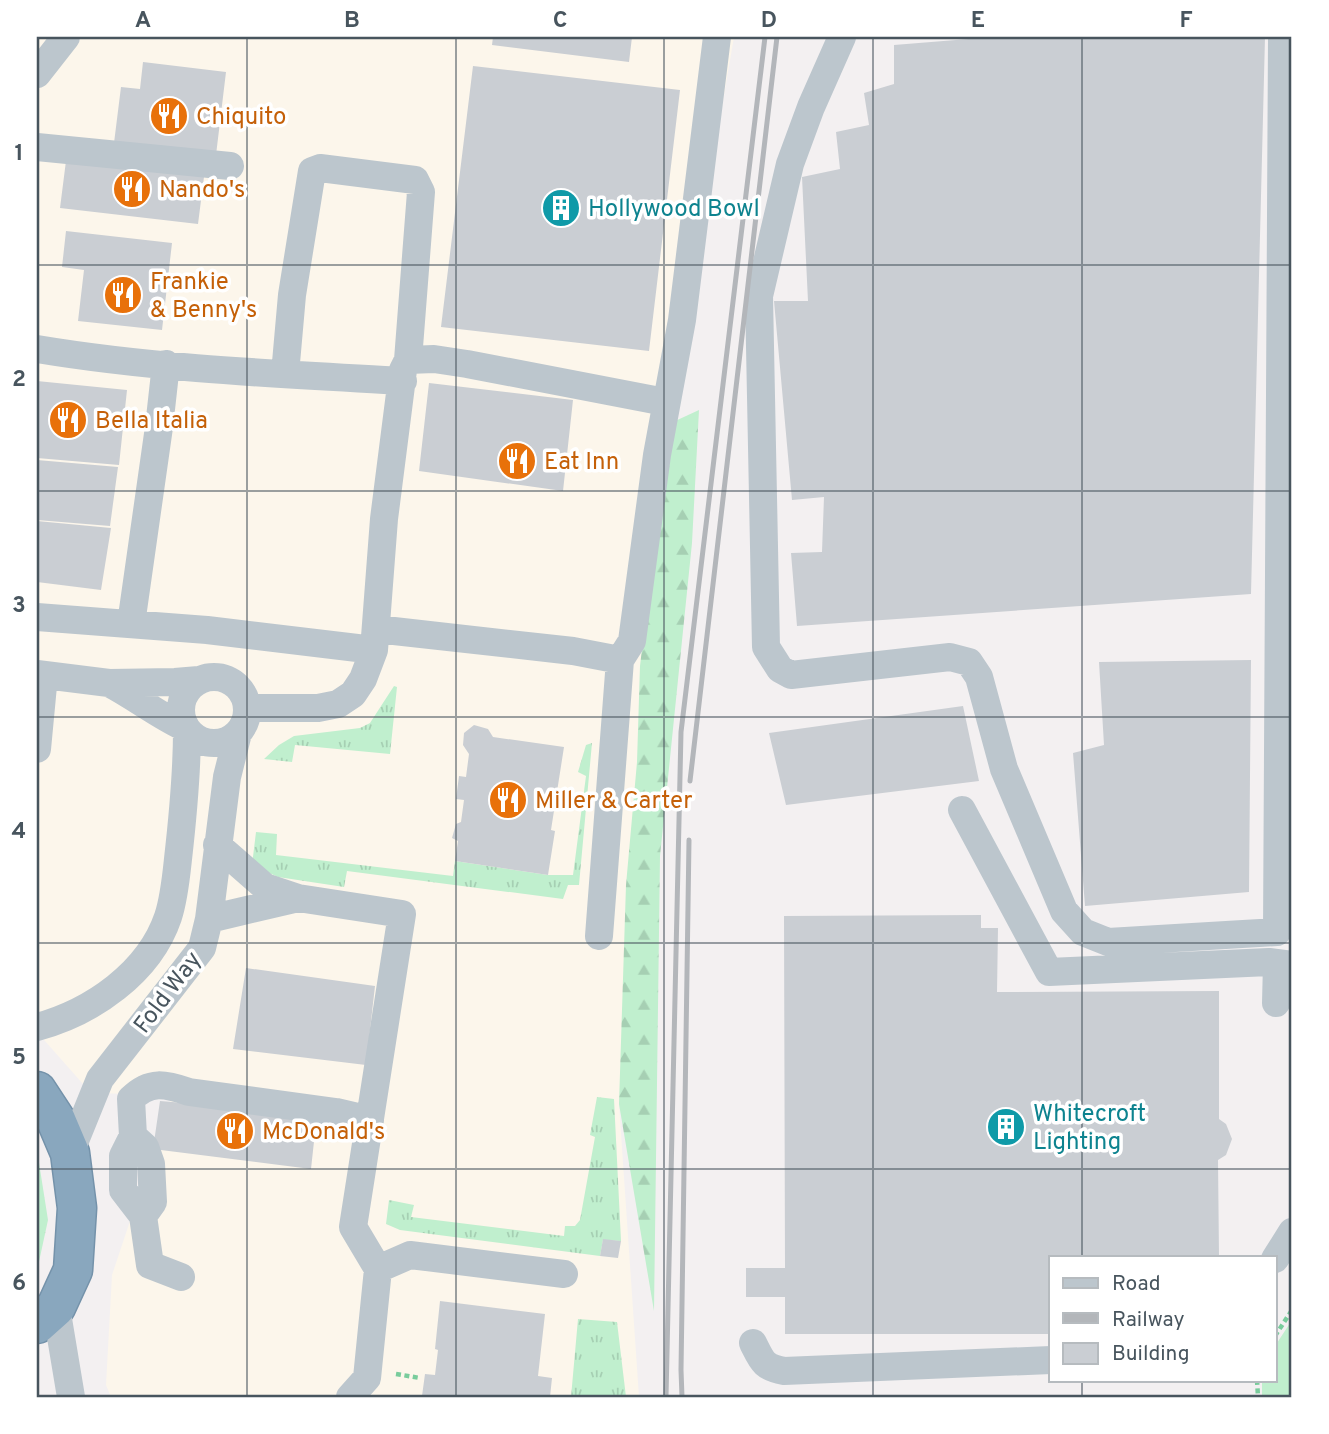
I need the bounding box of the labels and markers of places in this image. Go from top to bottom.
restaurant icon: Chiquito [148,95,190,137]
place label: Chiquito [196,103,286,133]
restaurant icon: Nando's [111,168,153,210]
place label: Nando's [159,176,245,206]
building icon: Hollywood Bowl [540,187,582,229]
place label: Hollywood Bowl [588,195,760,225]
place label: Frankie & Benny's [150,268,257,326]
restaurant icon: Frankie & Benny's [102,274,144,316]
restaurant icon: Bella Italia [47,399,89,441]
place label: Bella Italia [95,407,208,437]
restaurant icon: Eat Inn [496,440,538,482]
place label: Eat Inn [544,448,619,478]
restaurant icon: Miller & Carter [487,779,529,821]
place label: Miller & Carter [535,787,692,817]
place label: Whitecroft Lighting [1033,1100,1146,1158]
building icon: Whitecroft Lighting [985,1106,1027,1148]
restaurant icon: McDonald's [214,1110,256,1152]
place label: McDonald's [262,1118,385,1148]

